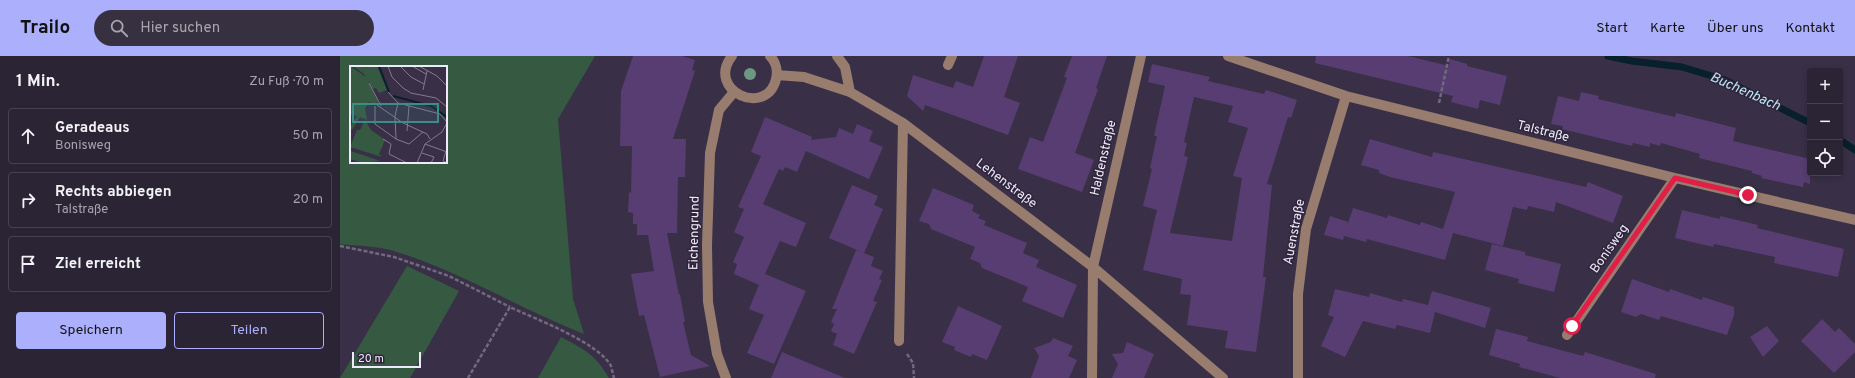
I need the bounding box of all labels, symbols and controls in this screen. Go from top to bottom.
search box [94,10,374,46]
text: Trailo [20,16,70,40]
icon: search [108,17,130,39]
text: Hier suchen [140,19,220,38]
text: Start [1596,20,1628,37]
text: Karte [1650,20,1685,37]
text: Über uns [1707,20,1764,37]
text: Kontakt [1786,20,1835,37]
inset map [350,66,447,163]
map controls [1807,68,1843,176]
button: + [1807,68,1843,104]
water label: Buchenbach [1707,69,1783,115]
text: 1 Min. [16,71,60,93]
text: Zu Fuß · 70 m [249,74,324,90]
button: − [1807,104,1843,140]
street label: Talstraße [1515,118,1571,146]
text: Geradeaus [55,119,130,138]
street label: Haldenstraße [1088,119,1120,197]
icon: ahead [17,125,39,147]
text: 50 m [293,128,323,144]
text: Bonisweg [55,138,111,154]
button: locate [1807,140,1843,176]
street label: Lehenstraße [972,156,1040,212]
text: Rechts abbiegen [55,183,172,202]
route end [1739,186,1757,204]
icon: right [17,189,39,211]
text: 20 m [293,192,323,208]
street label: Eichengrund [686,196,704,270]
street label: Auenstraße [1281,198,1309,266]
text: Talstraße [55,202,108,218]
street label: Bonisweg [1587,221,1633,277]
icon: arrive [17,253,39,275]
text: Ziel erreicht [55,255,141,274]
button: Speichern [16,312,166,349]
button: Teilen [174,312,324,349]
route start [1563,317,1581,335]
scale bar [352,350,421,369]
text: 20 m [358,352,384,366]

